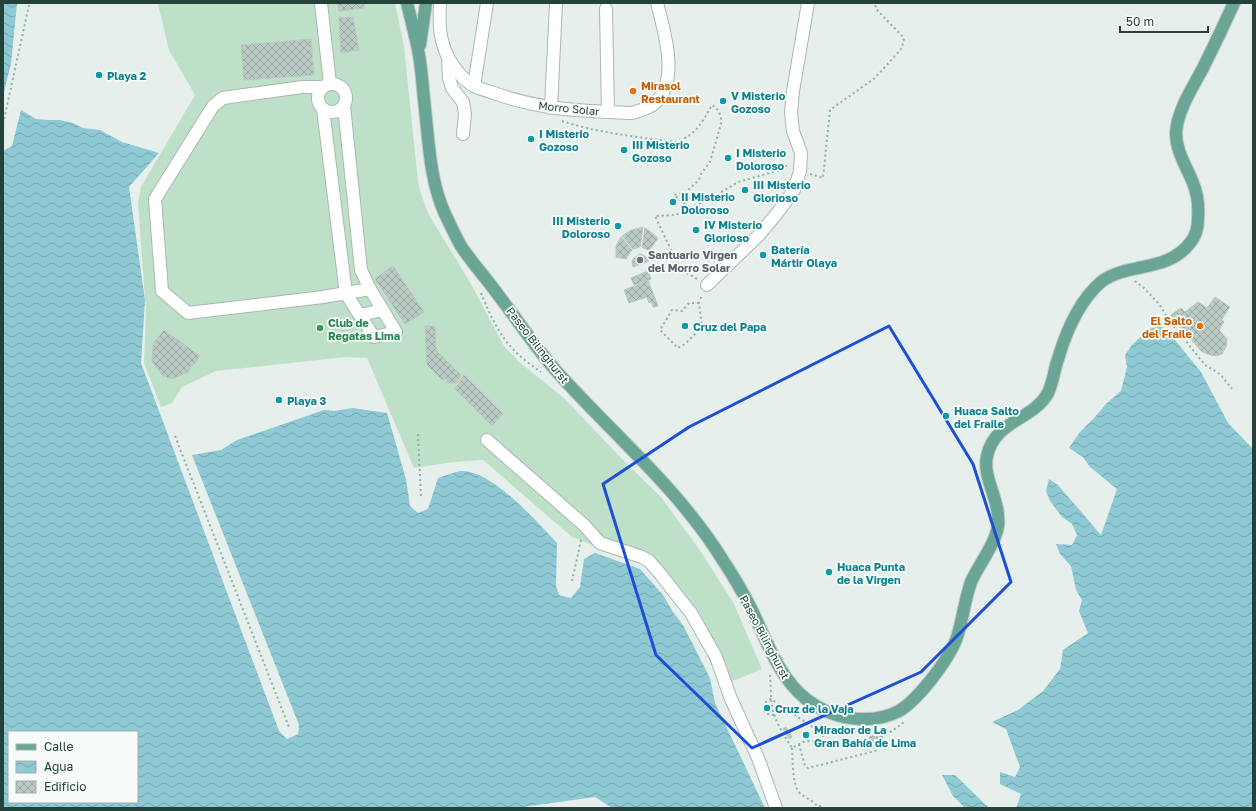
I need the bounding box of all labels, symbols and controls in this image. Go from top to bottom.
scale bar [1120,8,1208,34]
text: 50 m [1126,14,1154,29]
place label: Playa 2 [107,69,147,82]
marker: Playa 2 [94,70,104,80]
place label: Mirasol Restaurant [641,79,701,105]
marker: Mirasol Restaurant [628,86,638,96]
place label: V Misterio Gozoso [731,89,786,115]
marker: V Misterio Gozoso [718,96,728,106]
street label: Morro Solar [538,98,601,118]
place label: I Misterio Gozoso [539,127,590,153]
marker: I Misterio Gozoso [526,134,536,144]
place label: III Misterio Gozoso [632,138,690,164]
marker: III Misterio Gozoso [619,145,629,155]
place label: I Misterio Doloroso [736,146,787,172]
marker: I Misterio Doloroso [723,153,733,163]
place label: III Misterio Glorioso [753,178,811,204]
marker: III Misterio Glorioso [740,185,750,195]
place label: II Misterio Doloroso [681,190,735,216]
marker: II Misterio Doloroso [668,197,678,207]
place label: III Misterio Doloroso [552,214,610,240]
place label: IV Misterio Glorioso [704,218,762,244]
marker: III Misterio Doloroso [613,221,623,231]
marker: IV Misterio Glorioso [691,225,701,235]
place label: Batería Mártir Olaya [771,243,837,269]
place label: Santuario Virgen del Morro Solar [648,248,738,274]
marker: Batería Mártir Olaya [758,250,768,260]
marker: Santuario Virgen del Morro Solar [635,255,645,265]
street label: Paseo Bilinghurst [504,304,572,386]
place label: El Salto del Fraile [1142,314,1192,340]
place label: Club de Regatas Lima [328,316,400,342]
place label: Cruz del Papa [693,320,766,333]
marker: Cruz del Papa [680,321,690,331]
marker: El Salto del Fraile [1195,321,1205,331]
marker: Club de Regatas Lima [315,323,325,333]
place label: Playa 3 [287,394,327,407]
marker: Playa 3 [274,395,284,405]
place label: Huaca Salto del Fraile [954,404,1019,430]
marker: Huaca Salto del Fraile [941,411,951,421]
place label: Huaca Punta de la Virgen [837,560,905,586]
marker: Huaca Punta de la Virgen [824,567,834,577]
street label: Paseo Bilinghurst [737,593,793,681]
place label: Cruz de la Vaja [775,702,854,715]
marker: Cruz de la Vaja [762,703,772,713]
place label: Mirador de La Gran Bahía de Lima [814,723,916,749]
marker: Mirador de La Gran Bahía de Lima [801,730,811,740]
legend [8,731,138,803]
text: Calle [44,739,74,754]
text: Agua [44,759,73,774]
text: Edificio [44,779,86,794]

